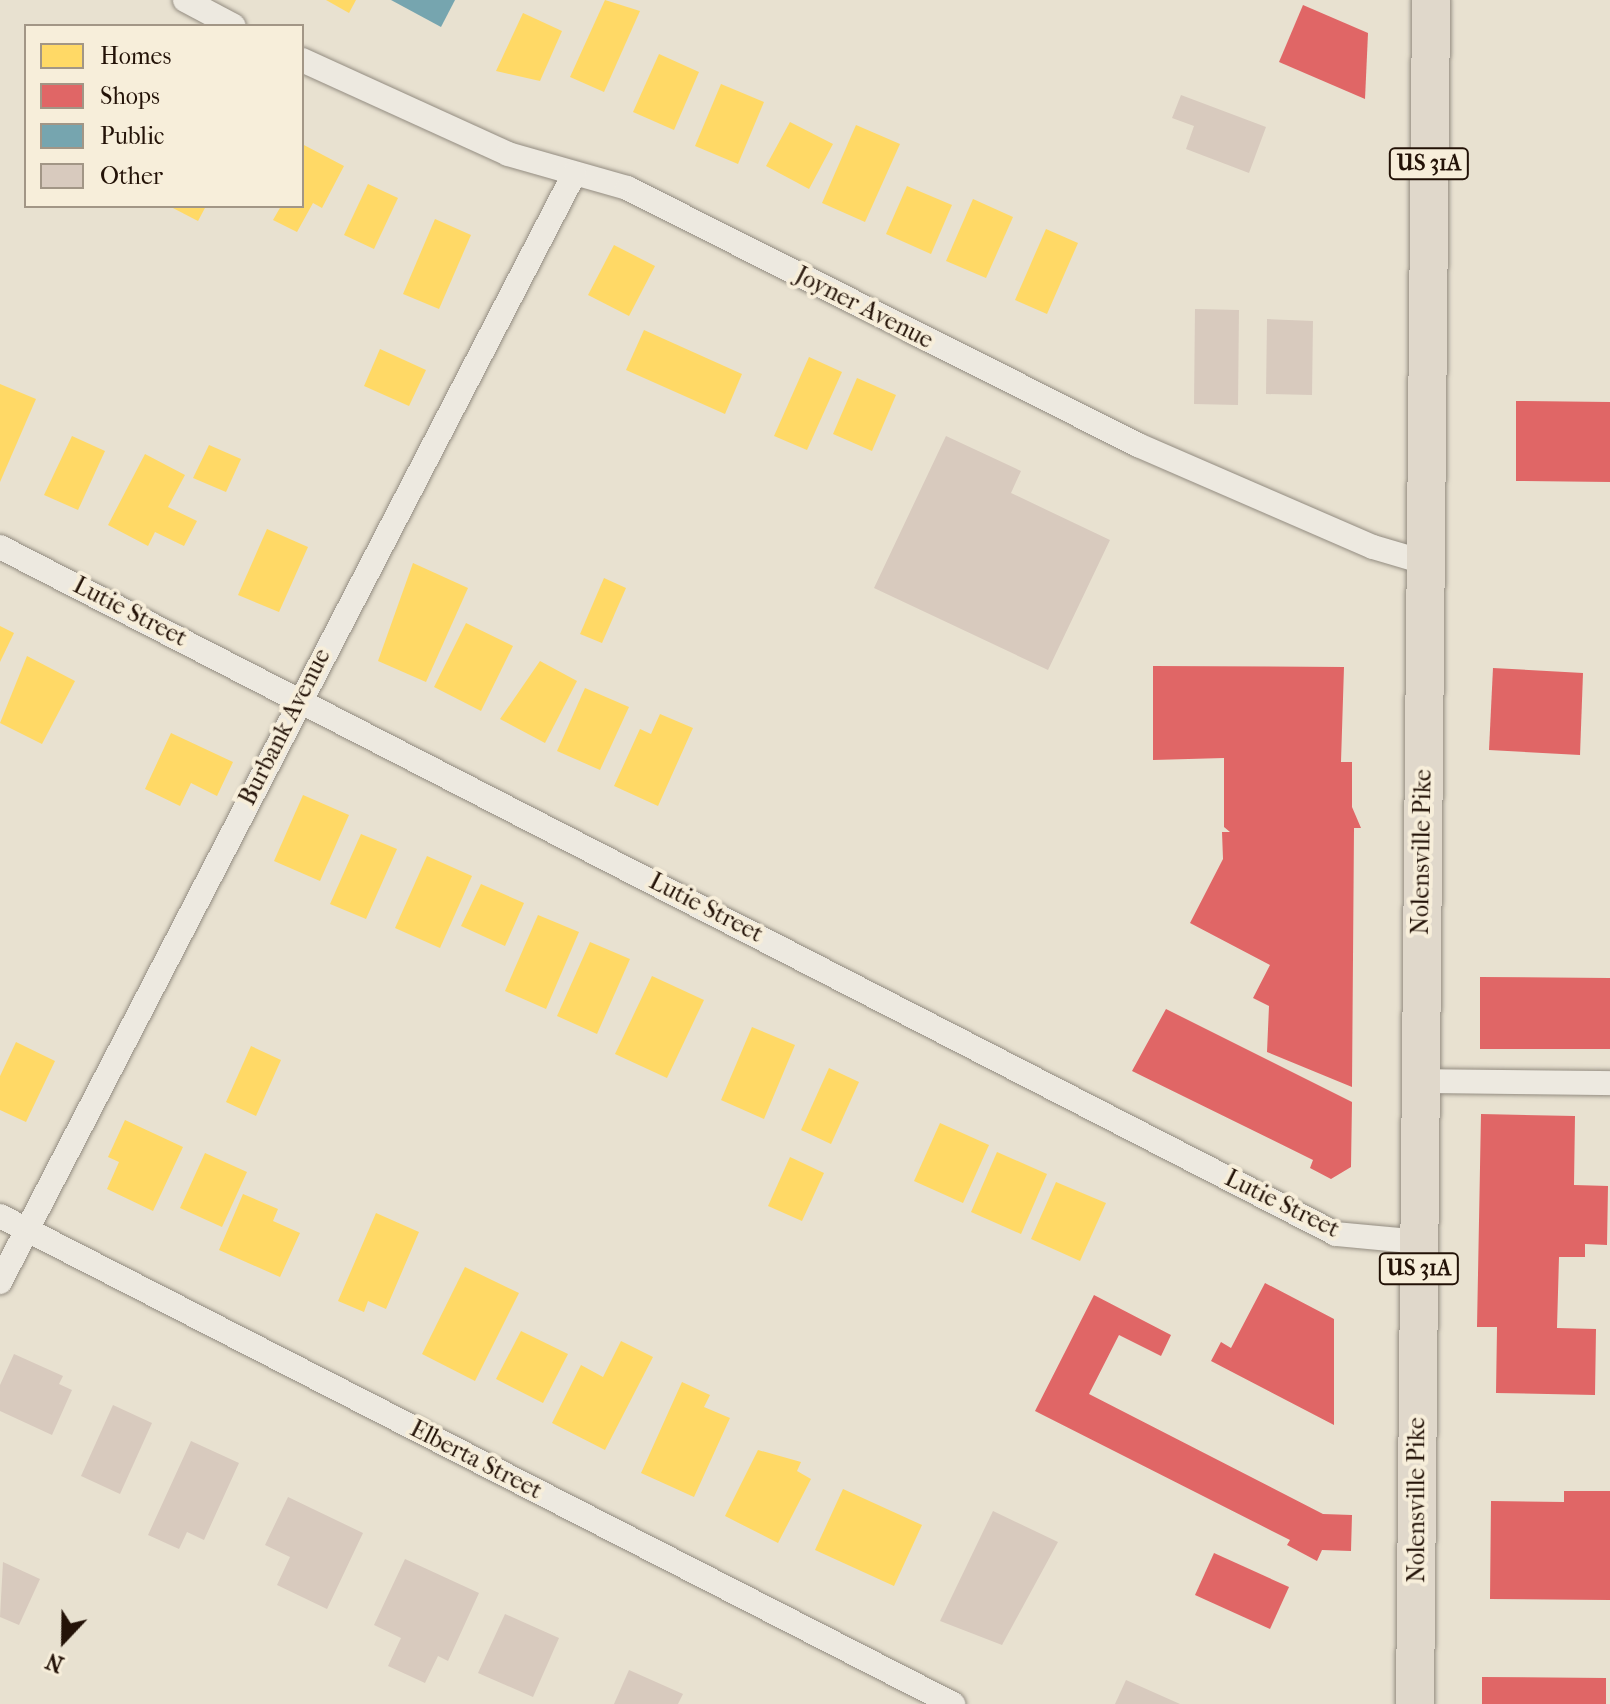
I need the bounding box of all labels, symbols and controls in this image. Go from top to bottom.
legend [24,24,304,208]
text: Homes [100,42,171,70]
text: Shops [100,82,160,110]
text: Public [100,122,164,150]
road number: US 31A [1387,146,1471,182]
text: Other [100,162,163,190]
street label: Joyner Avenue [790,261,938,355]
street label: Lutie Street [68,571,192,653]
street label: Burbank Avenue [233,644,337,810]
street label: Nolensville Pike [1406,769,1438,935]
street label: Lutie Street [644,867,768,949]
street label: Lutie Street [1220,1164,1344,1244]
road number: US 31A [1377,1251,1461,1287]
street label: Elberta Street [405,1414,547,1506]
street label: Nolensville Pike [1403,1417,1431,1583]
north arrow [24,1600,104,1680]
text: N [42,1647,68,1677]

